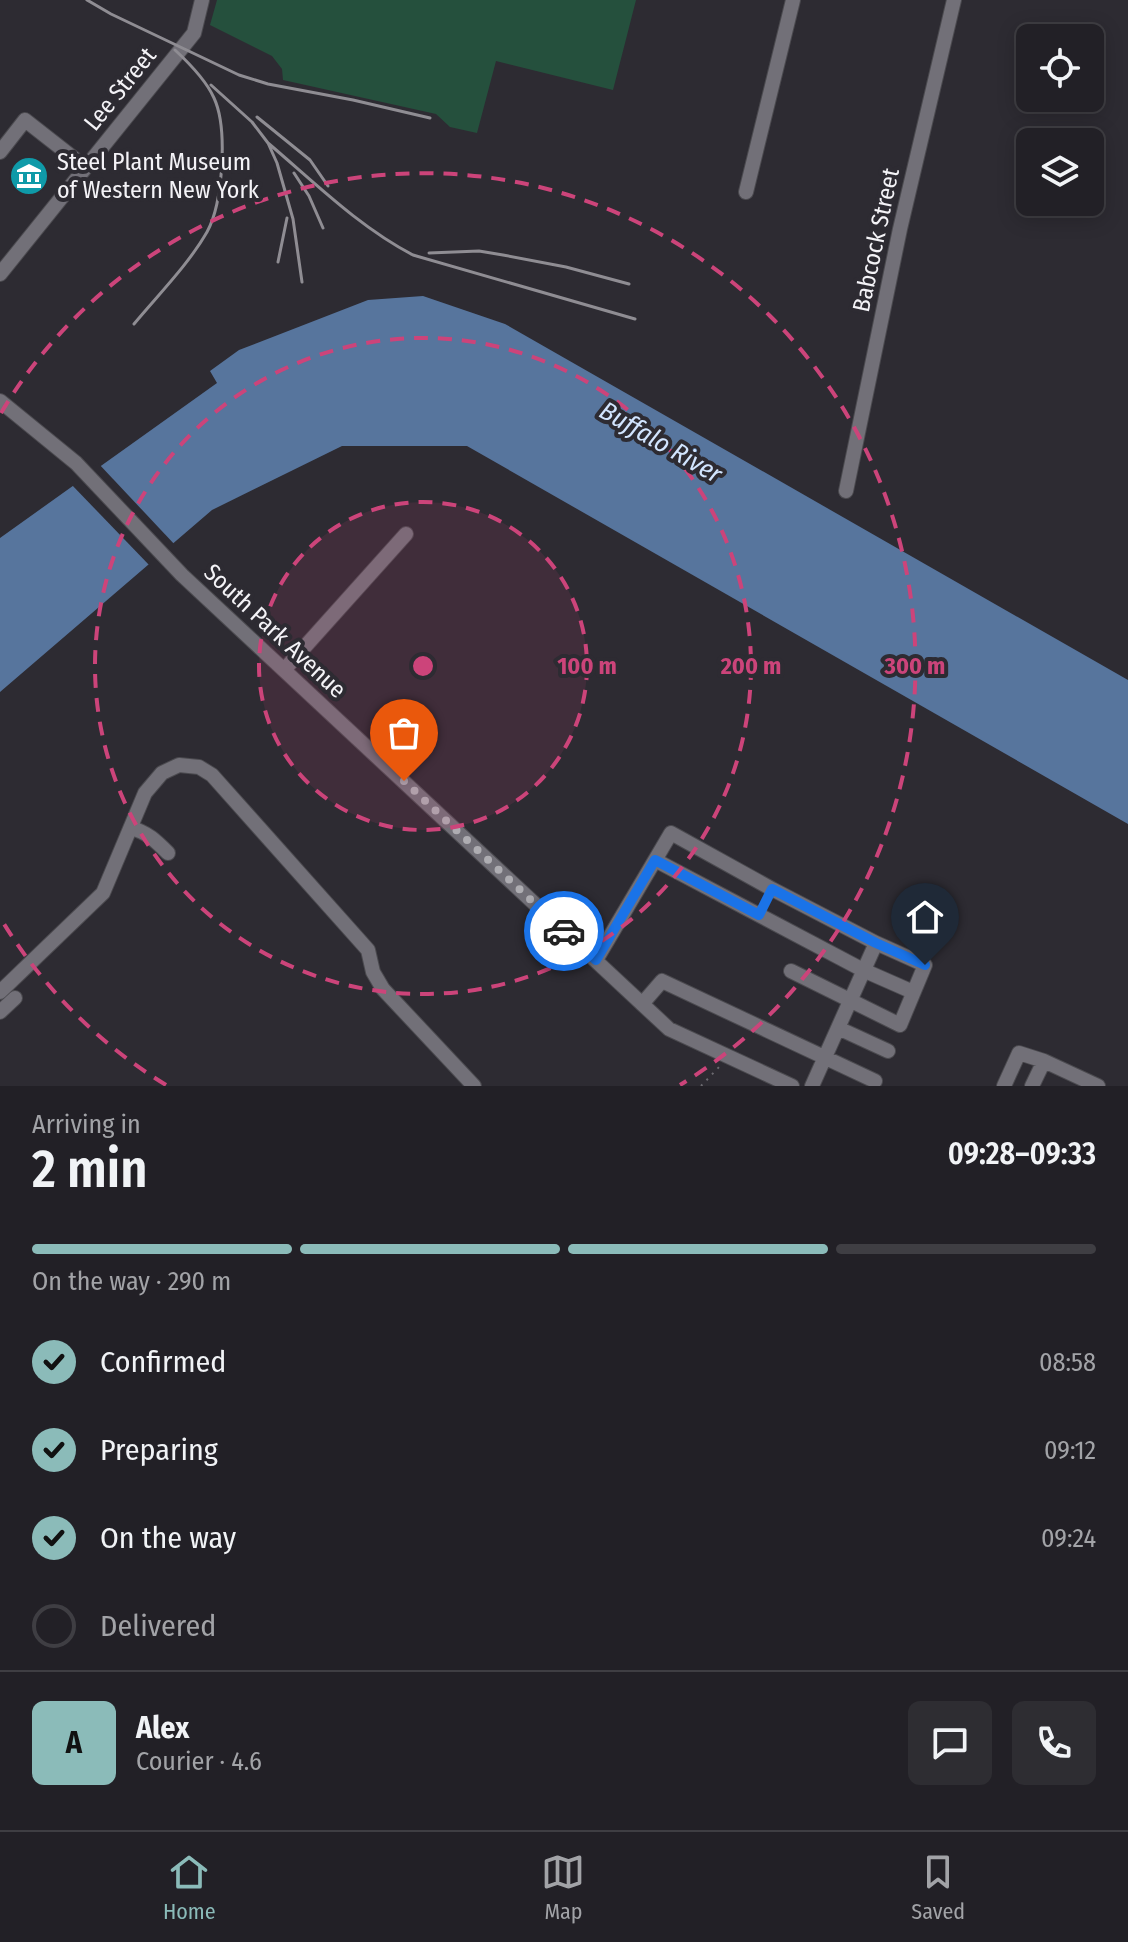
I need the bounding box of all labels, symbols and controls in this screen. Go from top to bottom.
map controls [1016,24,1104,216]
button: locate [1016,24,1104,112]
street label: Lee Street [78,42,162,136]
button: layers [1016,128,1104,216]
place label: Steel Plant Museum of Western New York [57,148,260,204]
museum icon: Steel Plant Museum of Western New York [8,155,50,197]
street label: Babcock Street [847,165,905,314]
water label: Buffalo River [594,395,728,490]
street label: South Park Avenue [198,558,352,704]
centre of rings [409,652,437,680]
text: 100 m [557,652,617,680]
text: 200 m [720,652,781,680]
text: 300 m [884,652,945,680]
pin [370,699,438,781]
icon: bag [382,711,426,755]
pin [891,883,959,965]
courier [524,891,604,971]
icon: home [903,895,947,939]
icon: car [542,909,586,953]
text: Arriving in [32,1109,141,1140]
text: 09:28–09:33 [948,1136,1096,1172]
text: 2 min [32,1138,148,1201]
text: On the way · 290 m [32,1266,231,1297]
icon: check [32,1340,76,1384]
text: Confirmed [100,1344,226,1380]
text: 08:58 [1039,1347,1096,1378]
icon: check [32,1428,76,1472]
text: Preparing [100,1432,218,1468]
text: 09:12 [1044,1435,1096,1466]
icon: check [32,1516,76,1560]
text: On the way [100,1520,236,1556]
text: 09:24 [1041,1523,1096,1554]
text: Delivered [100,1608,216,1644]
button: chat [908,1701,992,1785]
button: phone [1012,1701,1096,1785]
text: Alex [136,1710,189,1746]
text: A [66,1725,82,1761]
text: Courier · 4.6 [136,1746,262,1777]
tab: Home [163,1850,216,1925]
tab: Map [541,1850,585,1925]
tab: Saved [911,1850,965,1925]

